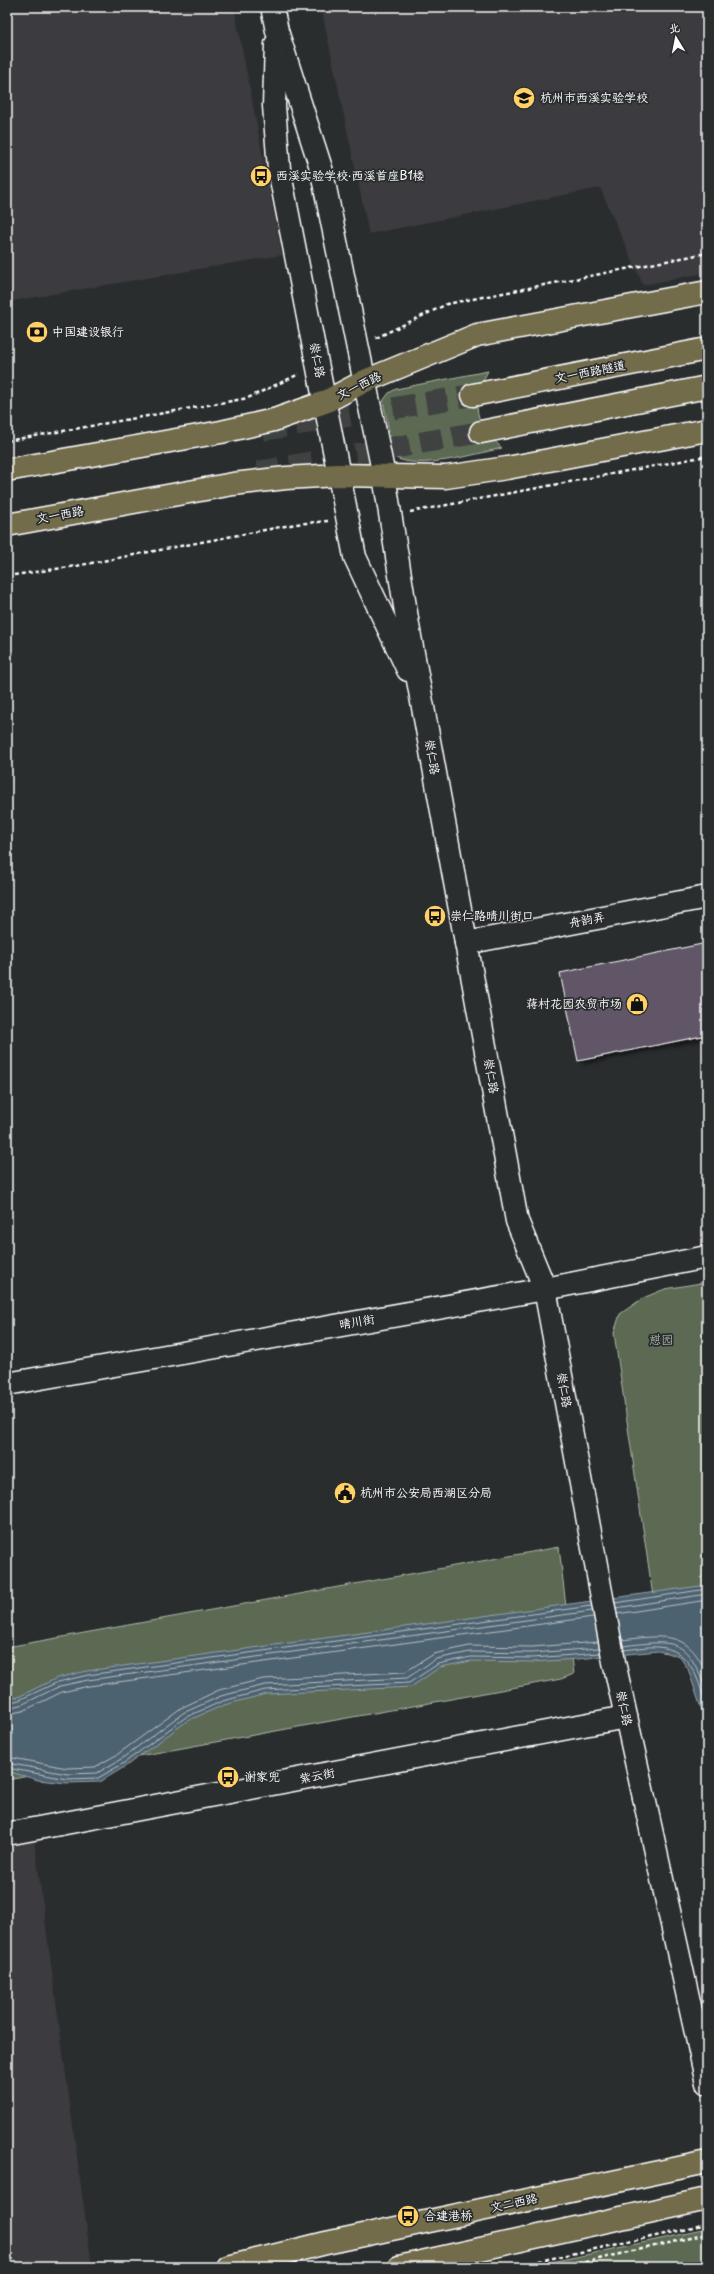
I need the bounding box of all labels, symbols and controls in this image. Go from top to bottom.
north arrow [656,18,696,58]
text: 北 [667,18,681,37]
school or university icon: 杭州市西溪实验学校 [511,85,537,111]
place label: 杭州市西溪实验学校 [540,88,648,106]
bus stop icon: 西溪实验学校·西溪首座B1楼 [248,163,274,189]
place label: 西溪实验学校·西溪首座B1楼 [276,166,425,184]
bank icon: 中国建设银行 [24,319,50,345]
place label: 中国建设银行 [52,322,124,340]
street label: 崇仁路 [306,340,330,379]
street label: 文一西路隧道 [553,355,627,387]
street label: 文一西路 [333,366,384,404]
street label: 文一西路 [35,501,85,527]
street label: 崇仁路 [421,738,445,776]
bus stop icon: 崇仁路晴川街口 [422,903,448,929]
place label: 崇仁路晴川街口 [450,906,534,924]
street label: 舟韵弄 [567,907,606,931]
shop icon: 蒋村花园农贸市场 [624,991,650,1017]
place label: 蒋村花园农贸市场 [526,994,622,1012]
street label: 崇仁路 [480,1057,504,1095]
street label: 晴川街 [338,1309,376,1333]
park label: 憇园 [649,1330,673,1348]
street label: 崇仁路 [553,1371,577,1409]
public building icon: 杭州市公安局西湖区分局 [332,1480,358,1506]
place label: 杭州市公安局西湖区分局 [360,1483,492,1501]
street label: 崇仁路 [612,1688,638,1727]
street label: 紫云街 [297,1763,336,1787]
bus stop icon: 谢家兜 [215,1764,241,1790]
place label: 谢家兜 [244,1767,280,1785]
street label: 文二西路 [488,2188,539,2216]
bus stop icon: 合建港桥 [395,2203,421,2229]
place label: 合建港桥 [424,2206,473,2224]

